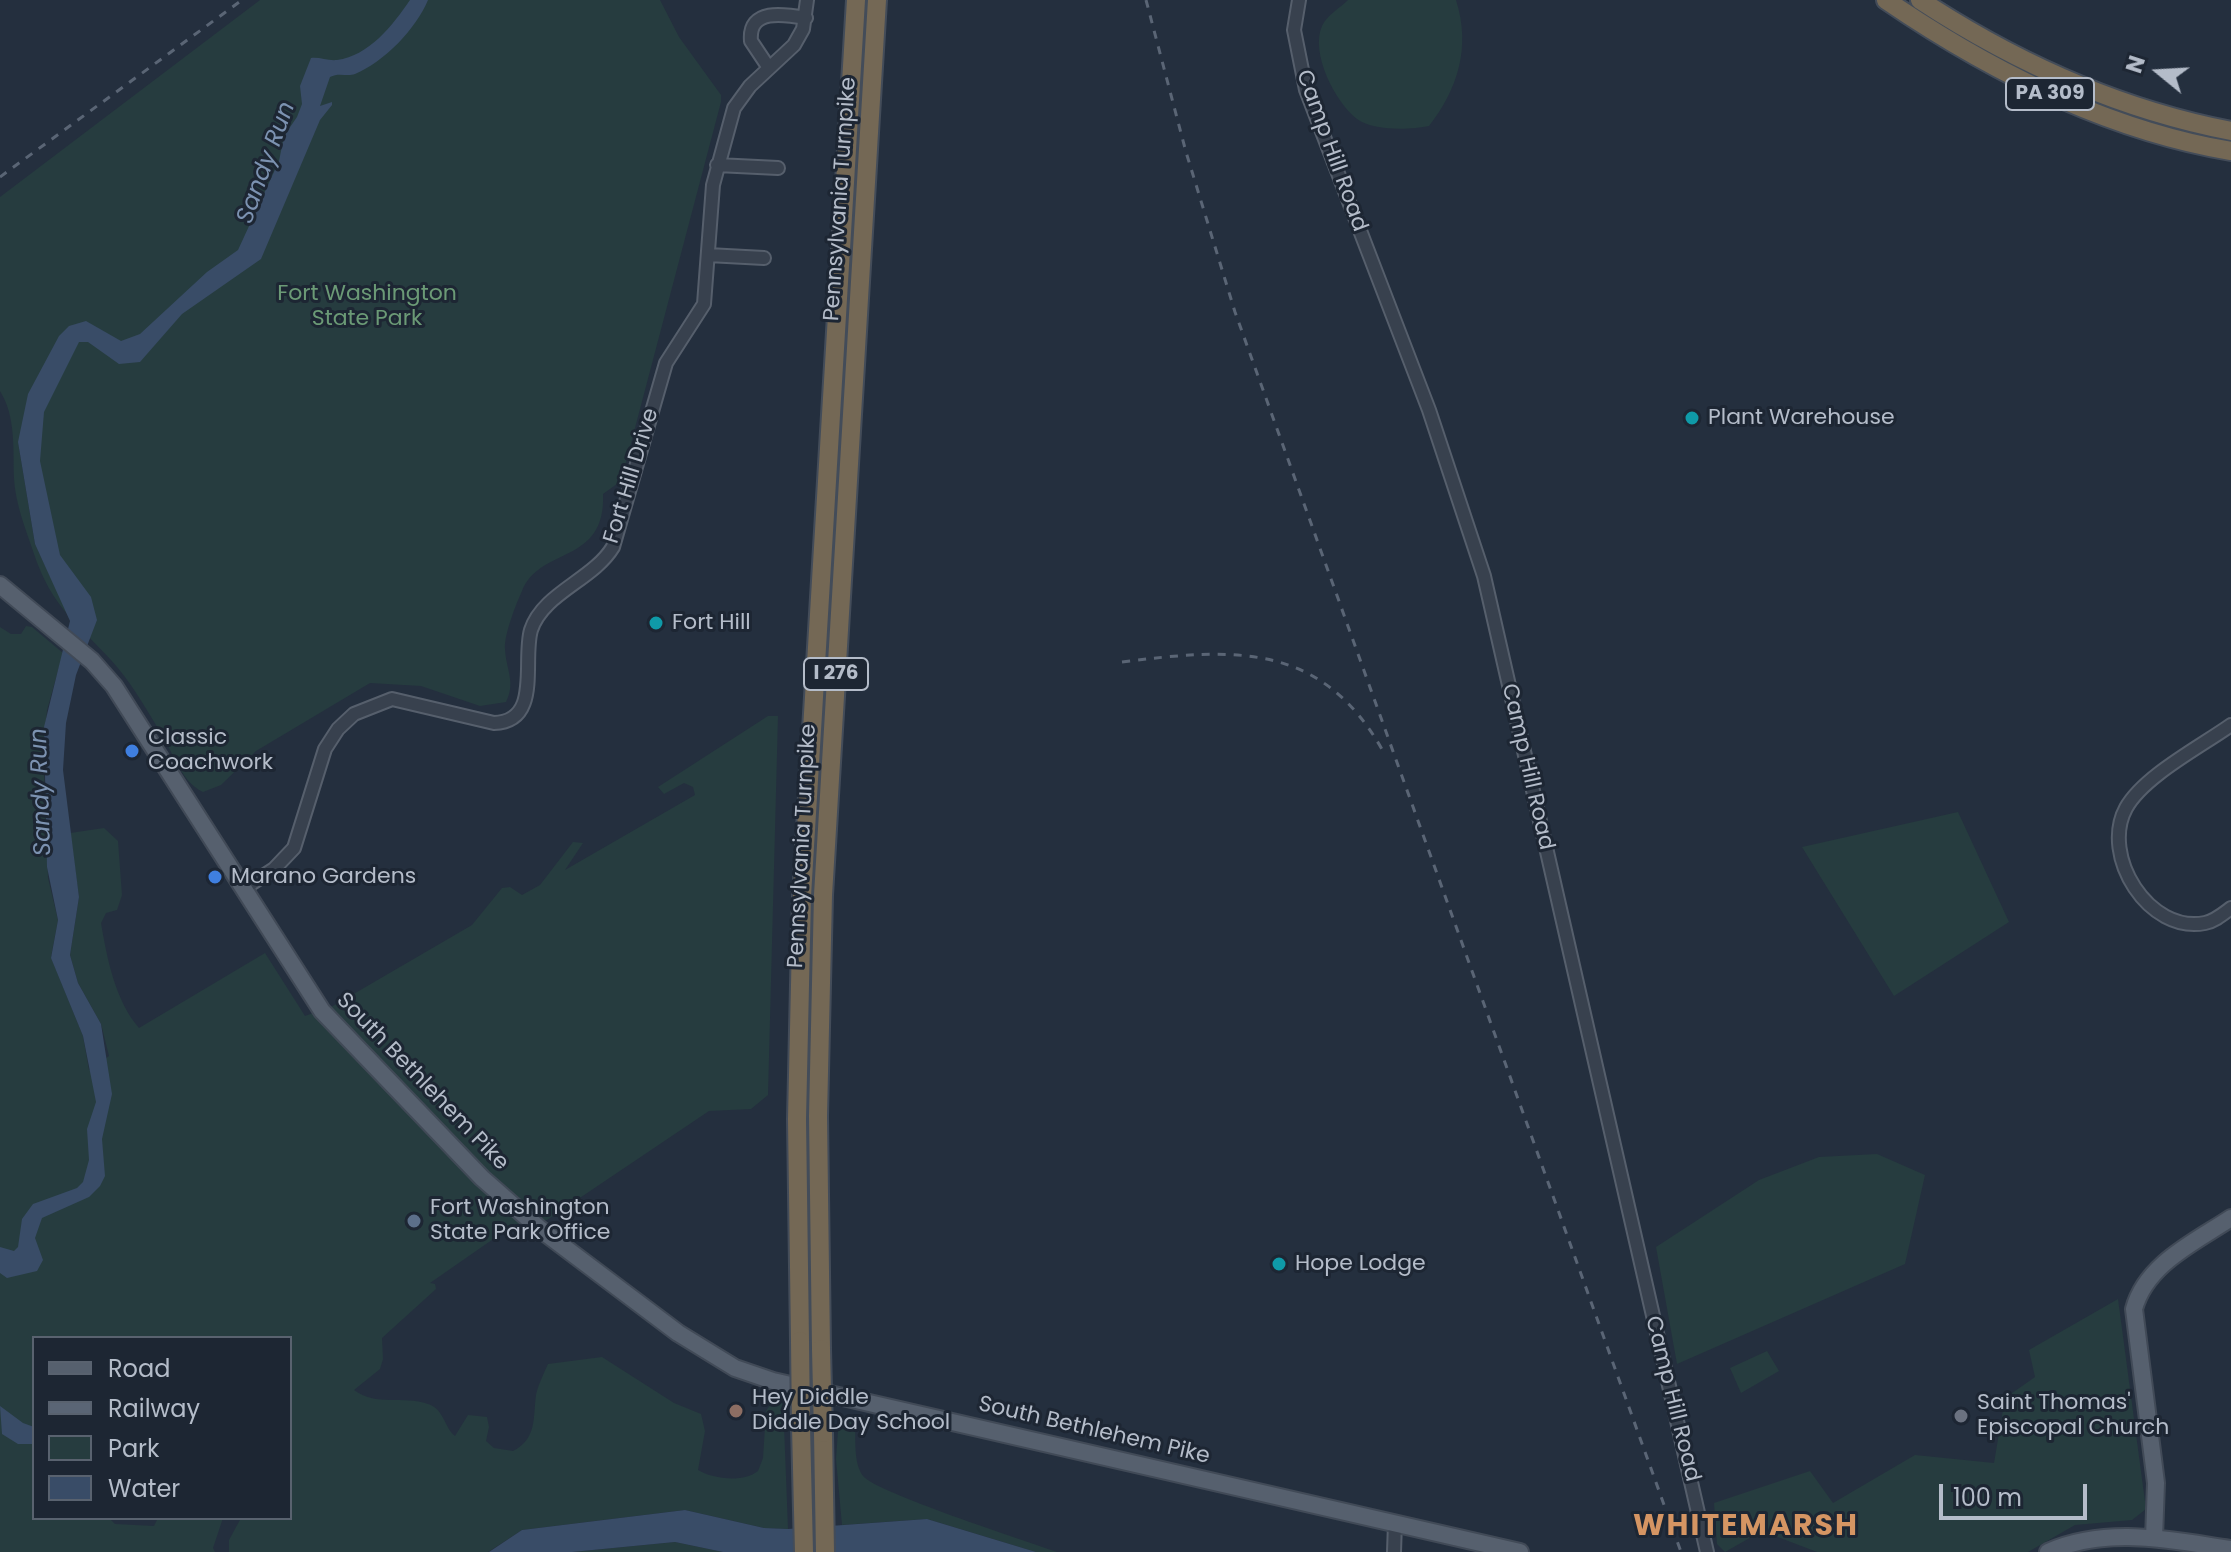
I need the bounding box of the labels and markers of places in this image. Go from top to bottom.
place label: Plant Warehouse [1708,405,1895,431]
marker: Plant Warehouse [1683,409,1701,427]
place label: Fort Hill [672,610,751,636]
marker: Fort Hill [647,614,665,632]
place label: Classic Coachwork [148,725,273,776]
marker: Classic Coachwork [123,742,141,760]
place label: Marano Gardens [231,864,416,890]
marker: Marano Gardens [206,868,224,886]
place label: Fort Washington State Park Office [430,1195,611,1246]
marker: Fort Washington State Park Office [405,1212,423,1230]
place label: Hope Lodge [1295,1251,1426,1277]
marker: Hope Lodge [1270,1255,1288,1273]
place label: Hey Diddle Diddle Day School [752,1385,950,1436]
place label: Saint Thomas' Episcopal Church [1977,1390,2169,1442]
marker: Hey Diddle Diddle Day School [727,1402,745,1420]
marker: Saint Thomas' Episcopal Church [1952,1407,1970,1425]

